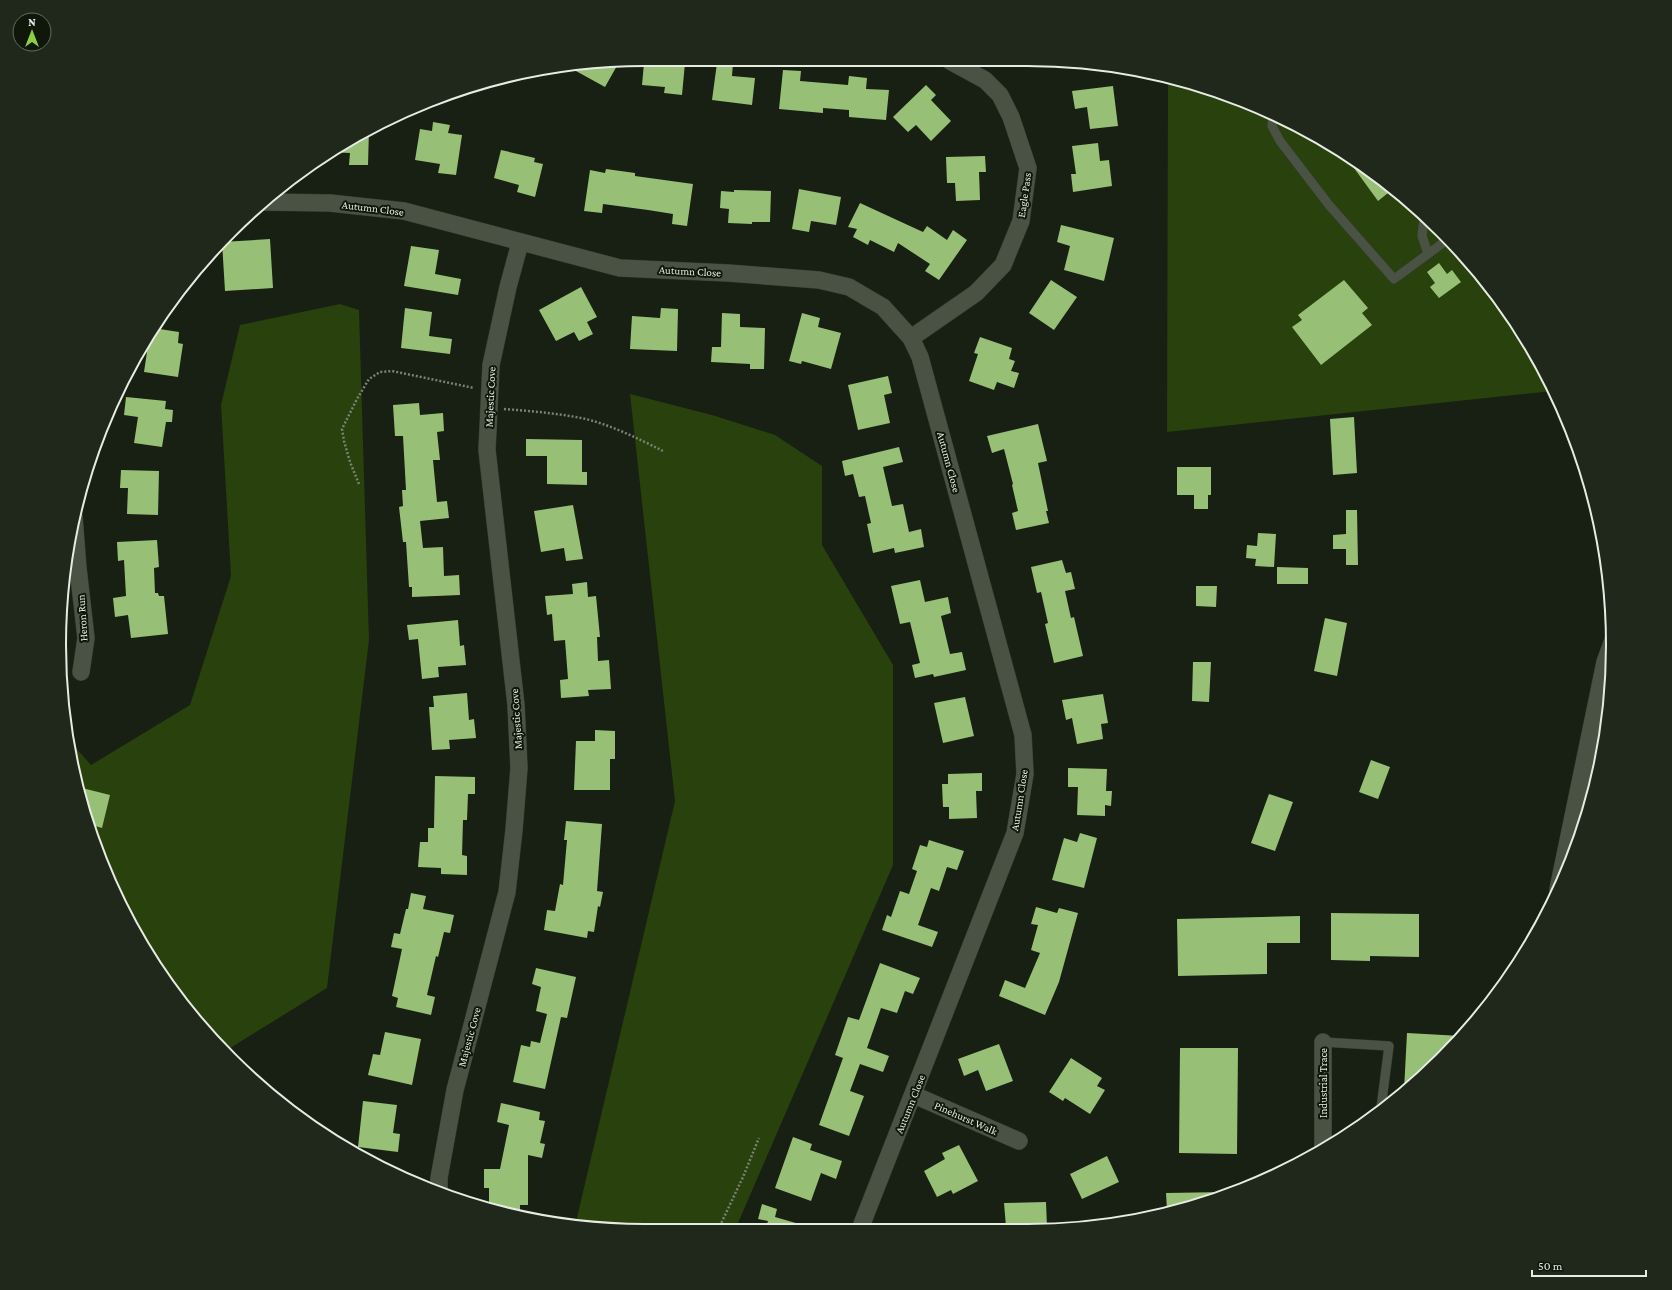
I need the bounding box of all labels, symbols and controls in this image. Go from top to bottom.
north arrow [12,12,52,52]
text: N [28,16,36,28]
street label: Eagle Pass [1015,172,1034,218]
street label: Autumn Close [341,198,405,218]
street label: Autumn Close [659,263,722,279]
street label: Majestic Cove [482,366,499,428]
street label: Autumn Close [935,430,963,494]
street label: Heron Run [74,594,90,642]
street label: Majestic Cove [508,688,525,750]
street label: Autumn Close [1008,768,1030,832]
street label: Majestic Cove [455,1006,484,1068]
street label: Industrial Trace [1317,1048,1329,1118]
street label: Autumn Close [893,1073,927,1135]
street label: Pinehurst Walk [933,1099,1000,1138]
scale bar [1532,1252,1646,1278]
text: 50 m [1538,1259,1563,1273]

